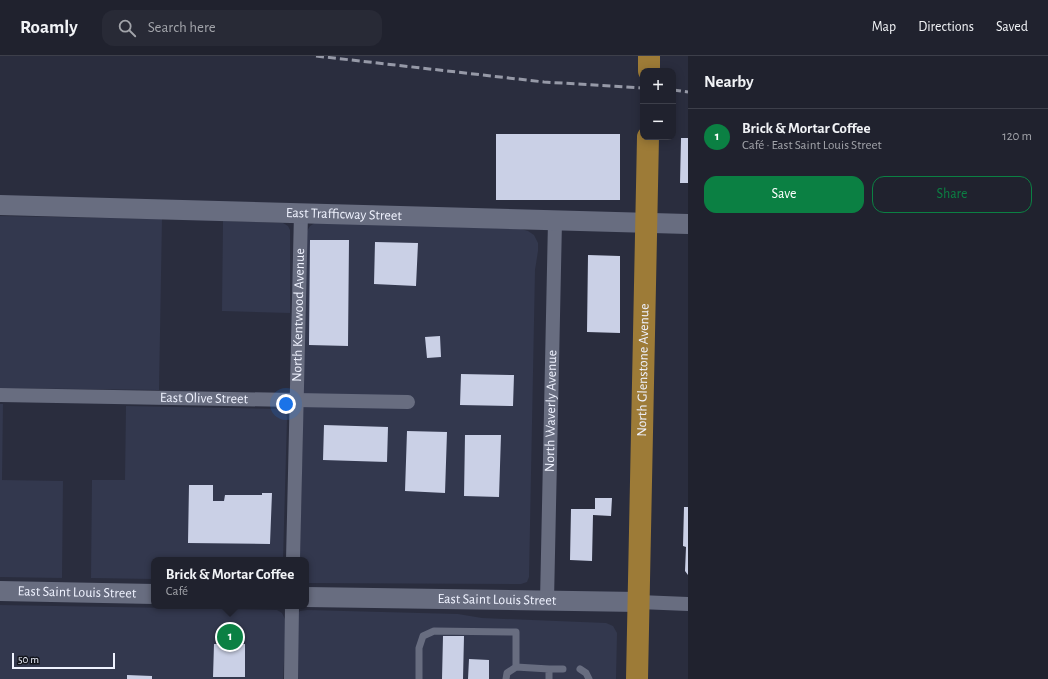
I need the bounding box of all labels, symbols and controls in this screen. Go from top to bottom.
search box [102,10,382,46]
icon: search [116,17,138,39]
text: Roamly [20,18,78,37]
text: Search here [148,20,216,35]
text: Map [872,20,896,34]
text: Directions [918,20,974,34]
text: Saved [996,20,1028,34]
map controls [640,68,676,140]
button: + [640,68,676,104]
text: Nearby [704,73,754,90]
button: − [640,104,676,140]
text: Brick & Mortar Coffee [742,121,870,136]
text: 1 [715,130,719,143]
text: 120 m [1002,130,1032,143]
text: Café · East Saint Louis Street [742,139,882,152]
button: Save [704,176,864,213]
button: Share [872,176,1032,213]
street label: East Trafficway Street [286,206,402,223]
street label: North Kentwood Avenue [290,248,307,382]
street label: North Glenstone Avenue [635,303,652,437]
street label: North Waverly Avenue [543,350,559,472]
street label: East Olive Street [160,391,249,406]
your location [276,394,296,414]
popup [151,557,309,609]
text: Brick & Mortar Coffee [166,567,294,582]
street label: East Saint Louis Street [18,584,137,601]
text: Café [166,585,188,598]
street label: East Saint Louis Street [438,592,557,608]
pin: 1 [217,622,243,652]
scale bar [12,651,115,670]
text: 50 m [18,654,39,665]

